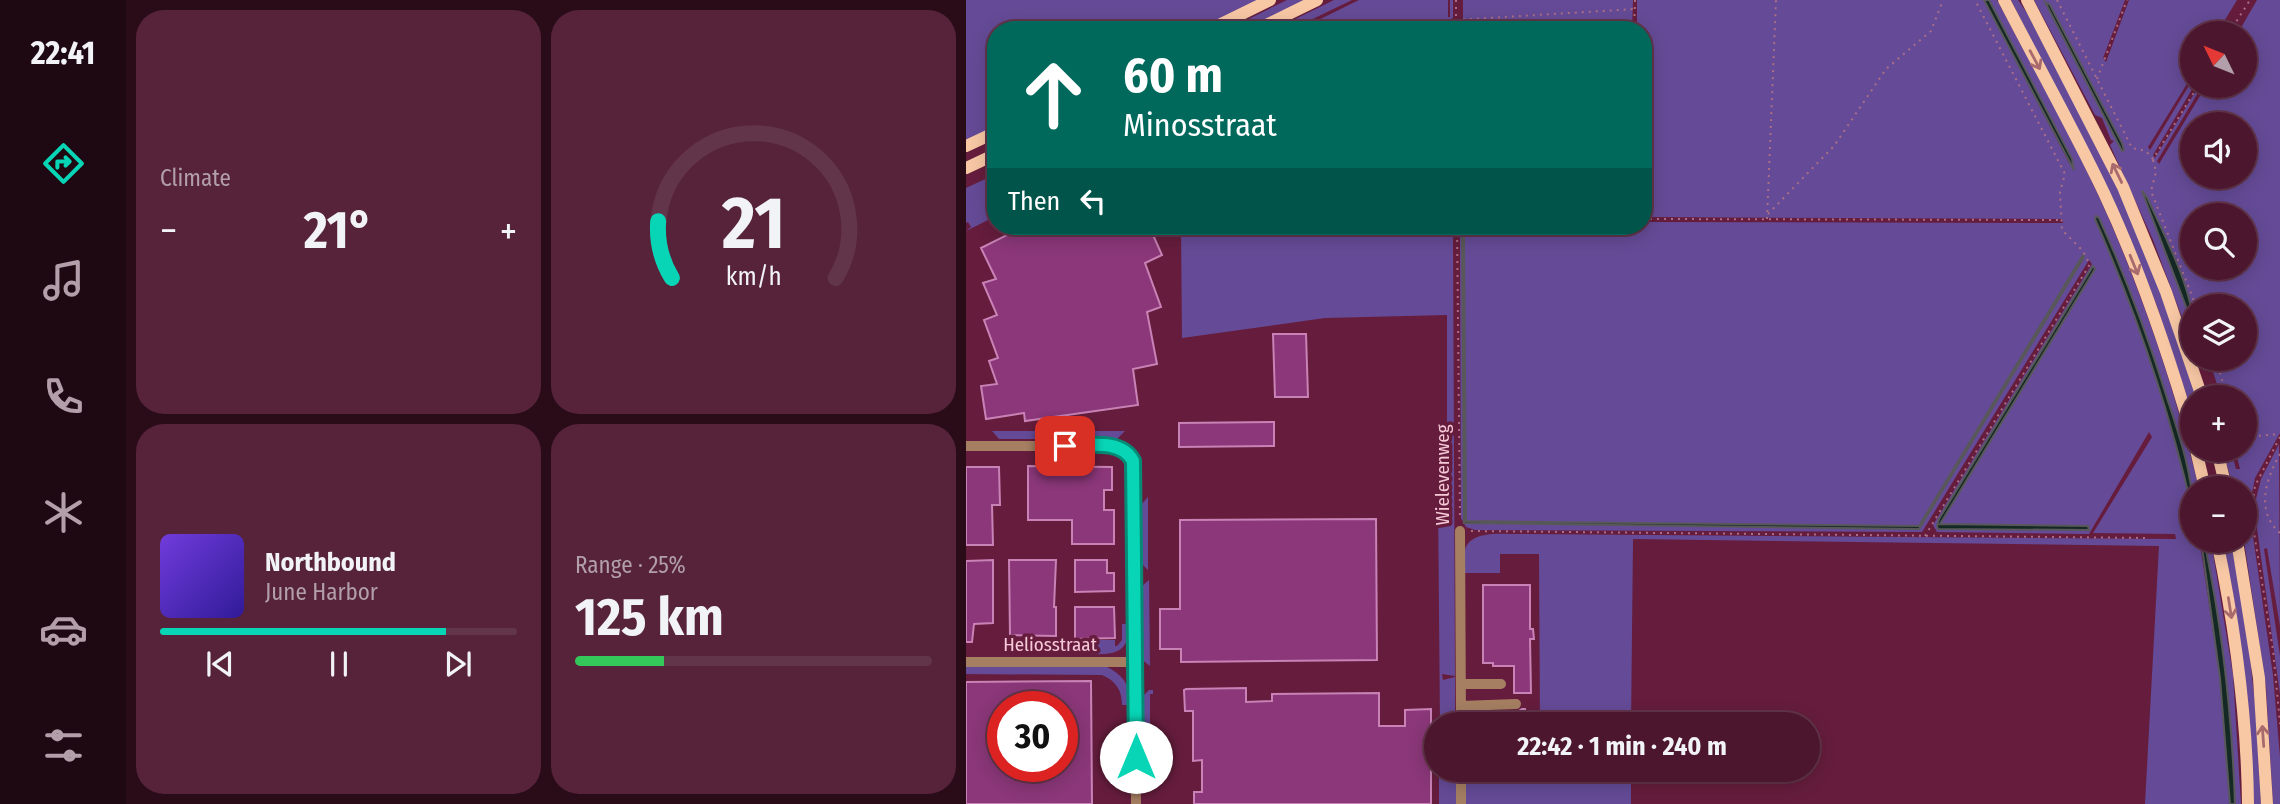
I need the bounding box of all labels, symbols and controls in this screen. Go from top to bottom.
north arrow [2180,21,2258,98]
map controls [2180,21,2257,553]
text: 22:41 [31,34,95,72]
text: 60 m [1123,46,1223,105]
icon: ahead [1008,49,1099,140]
one-way arrow [2029,50,2043,70]
text: Minosstraat [1123,106,1277,144]
button: sound [2180,112,2257,189]
icon: directions [39,139,88,188]
one-way arrow [2109,163,2123,184]
text: Climate [160,164,231,192]
text: 21 [721,180,785,267]
icon: left [1074,182,1112,220]
text: Then [1008,186,1060,217]
text: 21° [304,199,373,262]
button: search [2180,203,2257,280]
text: − [160,208,177,254]
text: + [500,208,517,254]
one-way arrow [2129,254,2142,275]
icon: music [39,256,88,305]
text: km/h [726,262,781,292]
button: layers [2180,294,2257,371]
icon: phone [39,372,88,421]
button: + [2180,385,2257,462]
pin [1035,416,1095,476]
street label: Wielevenweg [1431,424,1454,526]
icon: arrive [1046,427,1084,465]
button: − [2180,476,2257,553]
icon: climate [39,488,88,537]
text: Northbound [265,547,396,578]
text: Range · 25% [575,551,686,579]
text: June Harbor [265,578,378,606]
text: 125 km [575,586,724,649]
one-way arrow [2223,596,2237,619]
icon: car [39,605,88,654]
street label: Heliosstraat [1003,633,1098,656]
icon: previous [201,645,239,683]
icon: pause [320,645,358,683]
icon: next [439,645,477,683]
speed limit sign: 30 [987,691,1078,782]
position arrow [1099,720,1173,794]
icon: filters [39,721,88,770]
one-way arrow [2257,725,2270,748]
text: 22:42 · 1 min · 240 m [1517,731,1727,762]

